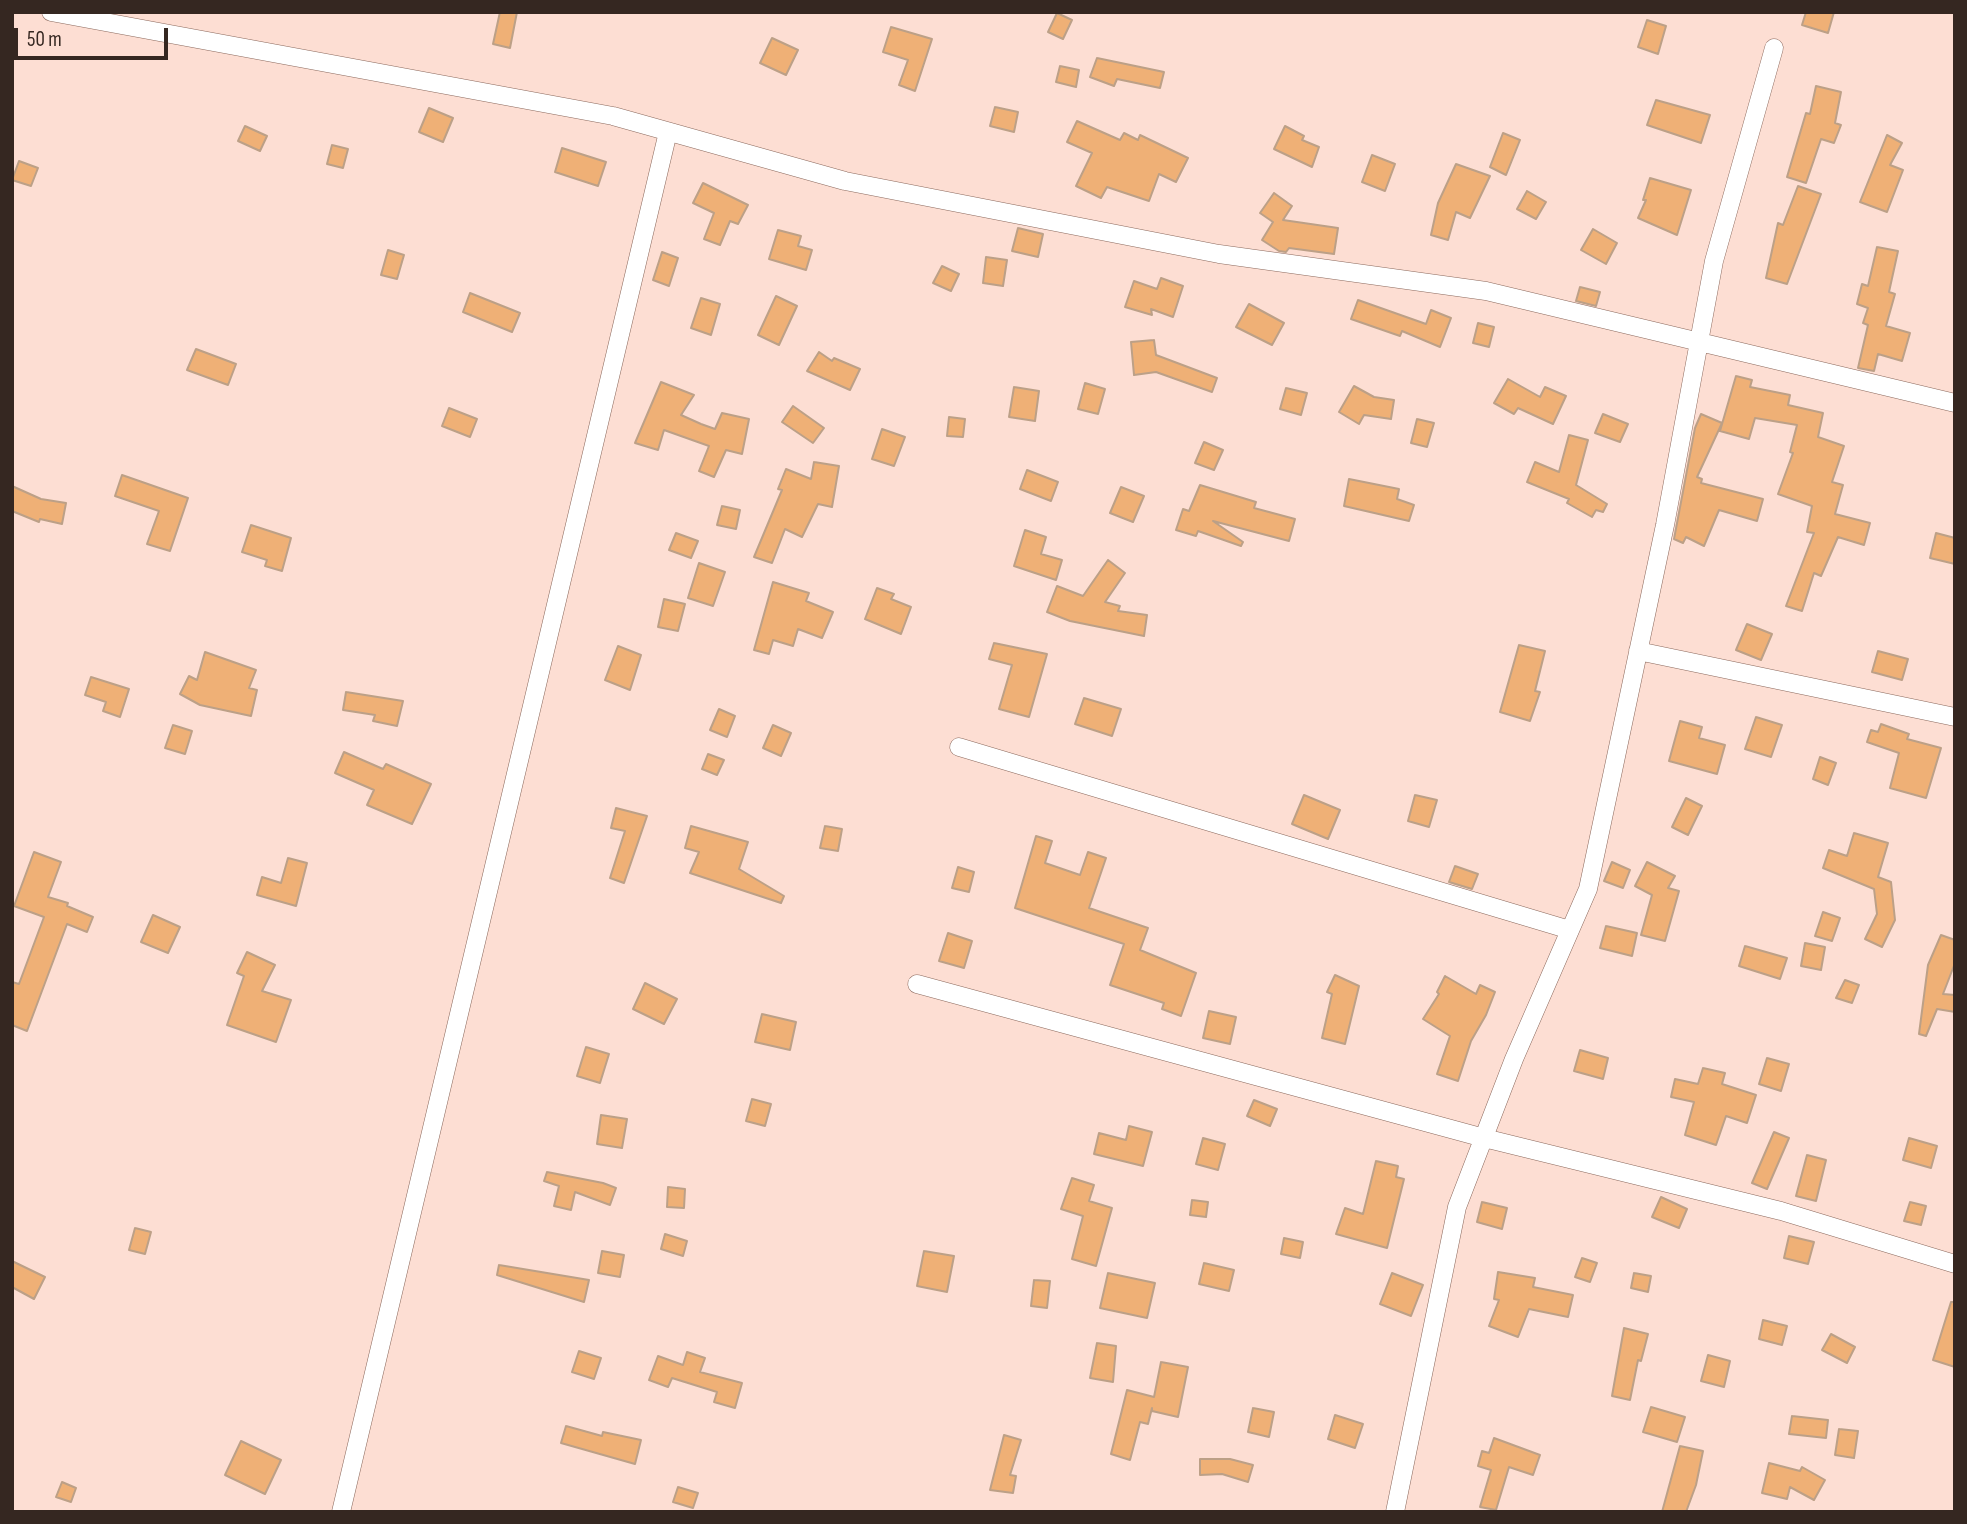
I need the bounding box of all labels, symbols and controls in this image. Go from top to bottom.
scale bar [18,14,172,58]
text: 50 m [27,27,62,52]

